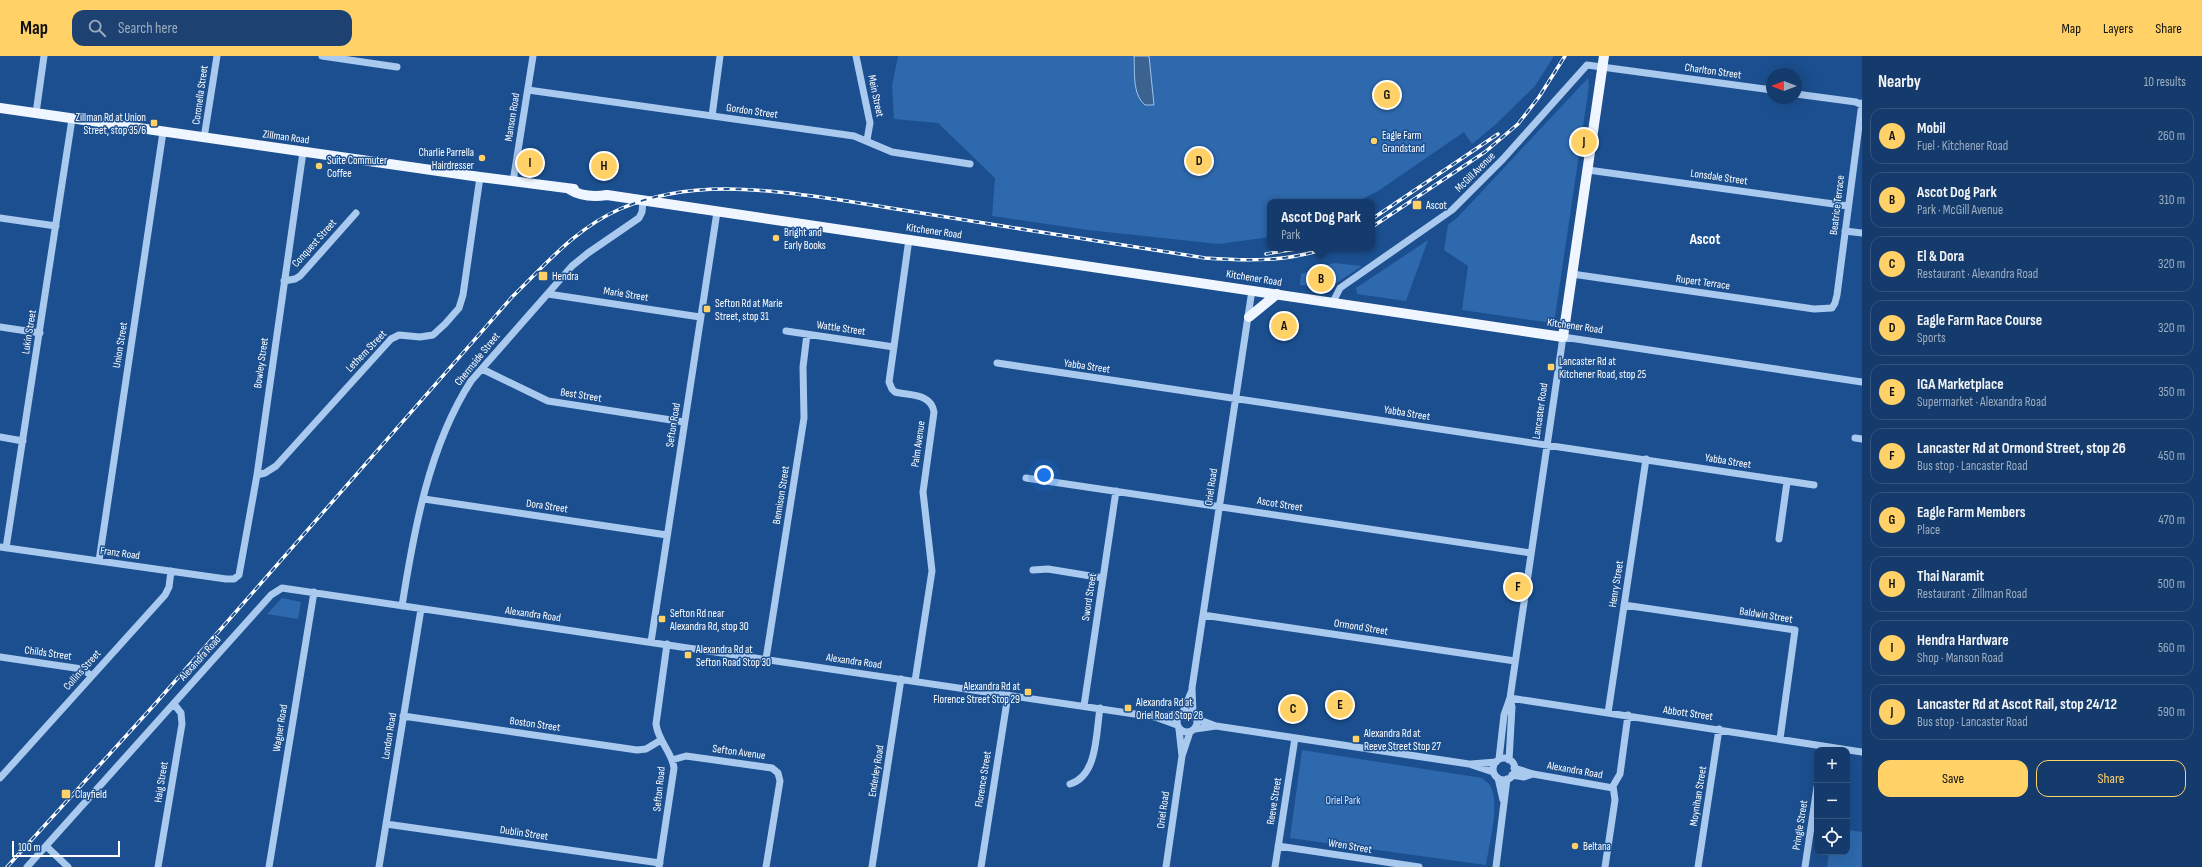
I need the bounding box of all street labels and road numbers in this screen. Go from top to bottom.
street label: Charlton Street [1684,61,1743,81]
street label: Coronella Street [189,64,211,125]
street label: Mein Street [865,74,887,119]
street label: Manson Road [502,91,522,142]
street label: Gordon Street [725,101,779,121]
street label: Zillman Road [262,127,310,147]
street label: McGill Avenue [1452,149,1498,195]
street label: Lonsdale Street [1690,167,1749,188]
street label: Beatrice Terrace [1827,174,1847,236]
street label: Conquest Street [289,216,339,270]
street label: Kitchener Road [905,221,963,241]
street label: Kitchener Road [1225,267,1283,289]
street label: Rupert Terrace [1675,272,1731,292]
street label: Marie Street [603,284,650,304]
street label: Lukin Street [19,308,39,355]
street label: Kitchener Road [1546,316,1604,336]
street label: Wattle Street [816,318,867,338]
street label: Union Street [110,320,130,369]
street label: Lethem Street [343,327,389,375]
street label: Chermside Street [452,329,503,388]
street label: Bowley Street [251,336,271,389]
street label: Yabba Street [1063,356,1112,376]
street label: Lancaster Road [1530,382,1550,440]
street label: Best Street [559,385,603,405]
street label: Sefton Road [663,401,683,448]
street label: Yabba Street [1383,403,1432,423]
street label: Palm Avenue [908,420,928,468]
street label: Yabba Street [1704,451,1753,471]
street label: Bennison Street [770,464,792,525]
street label: Oriel Road [1202,467,1220,506]
street label: Ascot Street [1255,494,1304,514]
street label: Dora Street [525,497,569,515]
street label: Franz Road [99,544,141,562]
street label: Henry Street [1606,559,1626,608]
street label: Sword Street [1079,572,1099,622]
street label: Alexandra Road [503,604,562,624]
street label: Baldwin Street [1738,604,1794,626]
street label: Ormond Street [1333,616,1390,638]
street label: Alexandra Road [176,633,224,684]
street label: Childs Street [24,643,73,663]
street label: Collins Street [61,647,104,693]
street label: Alexandra Road [824,651,883,671]
street label: Wagner Road [270,703,290,753]
street label: Abbott Street [1661,703,1714,723]
street label: London Road [379,711,399,760]
street label: Boston Street [509,714,562,734]
street label: Sefton Avenue [712,742,766,762]
street label: Enderley Road [866,744,887,798]
street label: Florence Street [972,749,994,808]
street label: Alexandra Road [1545,759,1604,781]
street label: Haig Street [151,760,171,803]
street label: Moynihan Street [1687,764,1709,827]
street label: Sefton Road [650,766,668,812]
street label: Reeve Street [1264,776,1284,825]
street label: Oriel Road [1154,790,1172,829]
street label: Pringle Street [1790,798,1810,851]
street label: Dublin Street [499,823,550,843]
street label: Wren Street [1327,836,1373,856]

